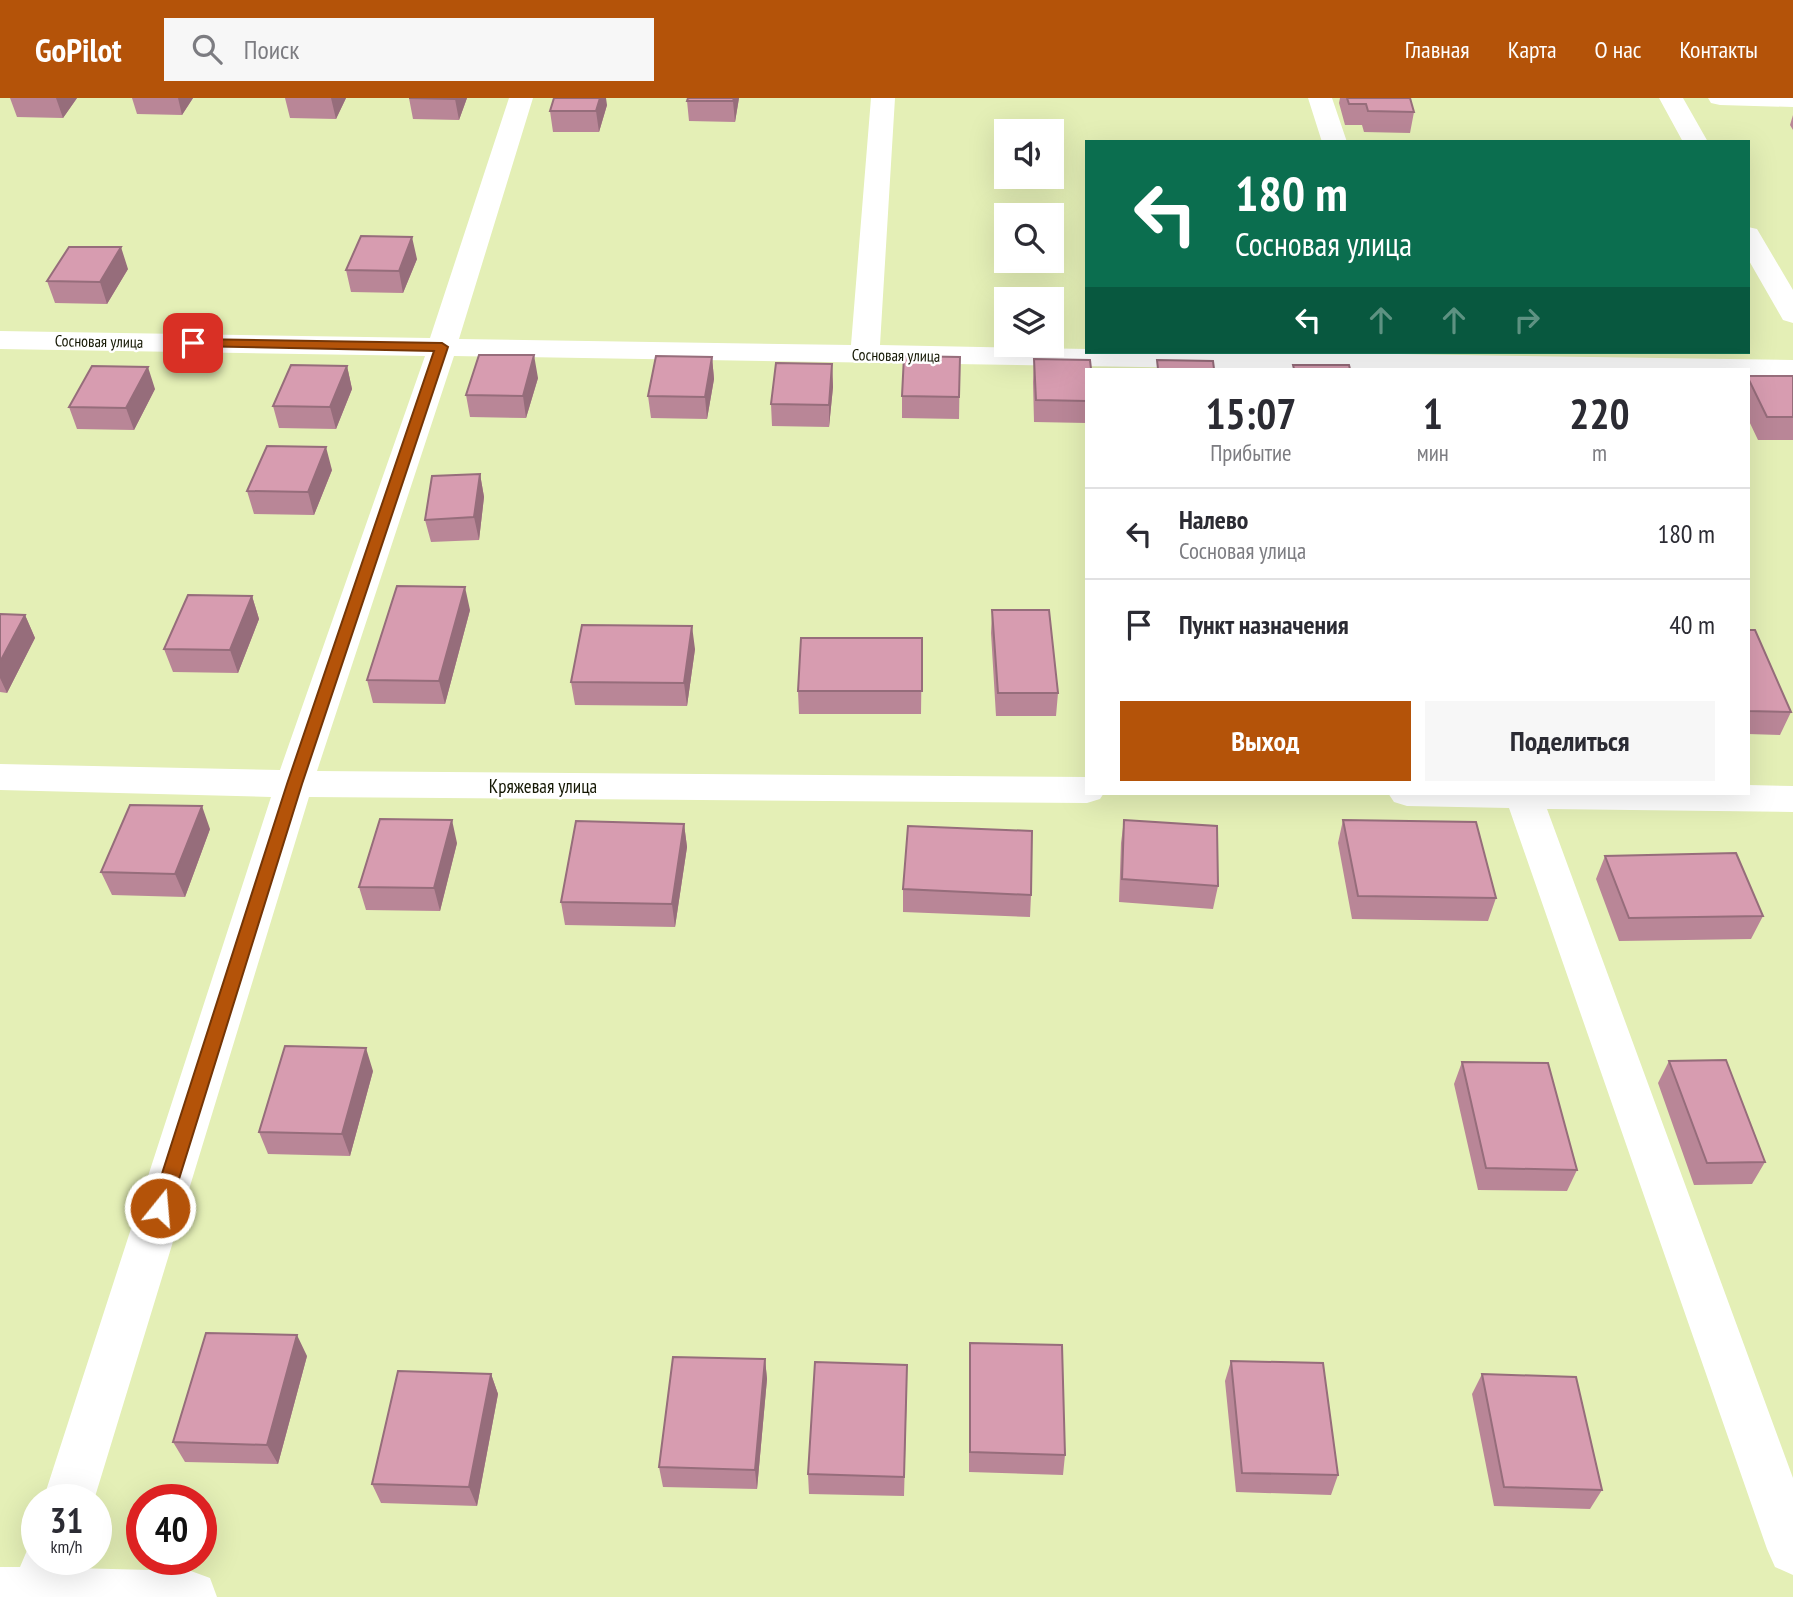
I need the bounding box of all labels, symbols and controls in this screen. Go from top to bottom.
search box [164,18,654,81]
text: GoPilot [35,28,122,71]
icon: search [188,30,226,68]
text: Поиск [244,33,299,66]
text: Главная [1405,34,1470,65]
text: Карта [1508,34,1557,65]
text: О нас [1595,34,1641,65]
text: Контакты [1679,34,1758,65]
map controls [994,119,1064,357]
button: sound [994,119,1064,189]
text: 180 m [1235,161,1348,225]
icon: left [1120,168,1211,259]
button: search [994,203,1064,273]
text: Сосновая улица [1235,223,1412,265]
button: layers [994,287,1064,357]
icon: left [1289,301,1327,339]
icon: ahead [1362,301,1400,339]
icon: ahead [1435,301,1473,339]
icon: right [1508,301,1546,339]
pin [163,313,223,373]
icon: arrive [174,324,212,362]
street label: Сосновая улица [55,330,143,352]
street label: Сосновая улица [852,344,940,366]
text: 15:07 [1205,386,1296,441]
text: 1 [1423,386,1443,441]
text: 220 [1569,386,1630,441]
text: Прибытие [1210,438,1292,467]
text: мин [1417,438,1449,467]
text: m [1592,438,1607,467]
text: Налево [1179,503,1248,536]
icon: left [1120,515,1158,553]
text: 180 m [1657,517,1715,550]
text: Сосновая улица [1179,536,1306,565]
icon: arrive [1120,606,1158,644]
text: Пункт назначения [1179,608,1349,641]
text: 40 m [1669,608,1715,641]
button: Выход [1120,701,1411,781]
button: Поделиться [1425,701,1715,781]
street label: Кряжевая улица [489,774,597,798]
position arrow [123,1171,197,1245]
speed limit sign: 40 [126,1484,217,1575]
text: 31 [50,1497,83,1543]
text: km/h [51,1535,82,1558]

